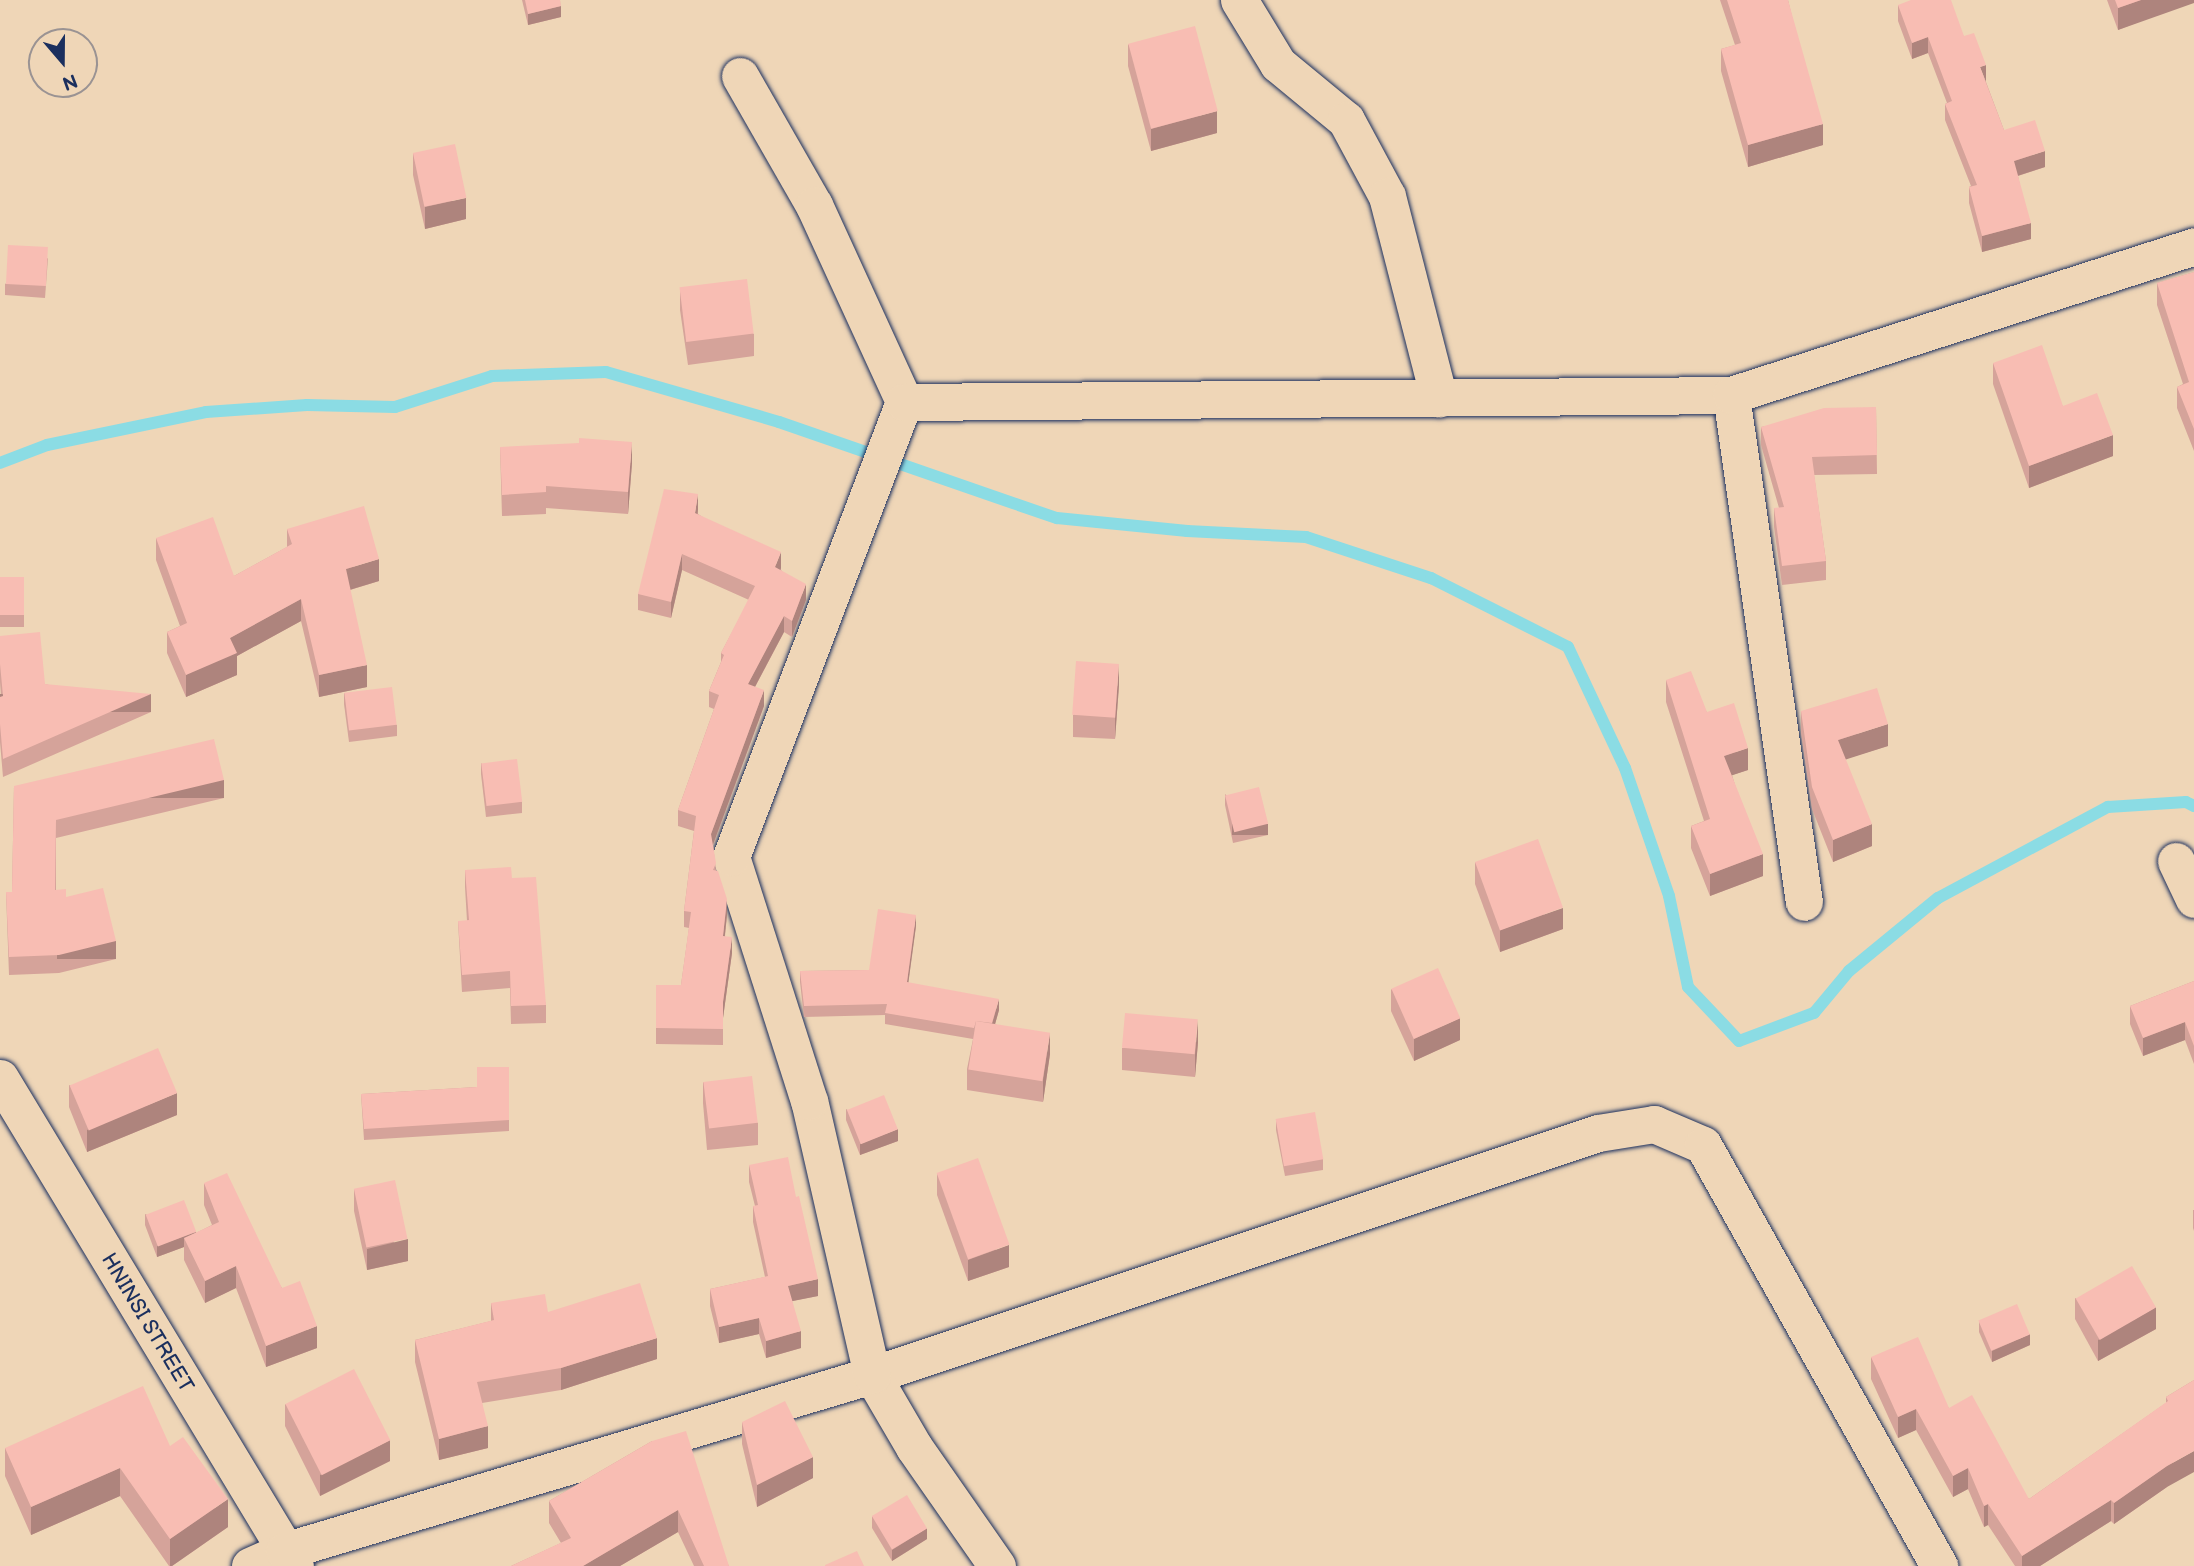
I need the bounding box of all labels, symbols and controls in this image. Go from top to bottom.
north arrow [28,28,98,98]
text: N [59,68,80,95]
street label: HNINSI STREET [95,1249,199,1397]

